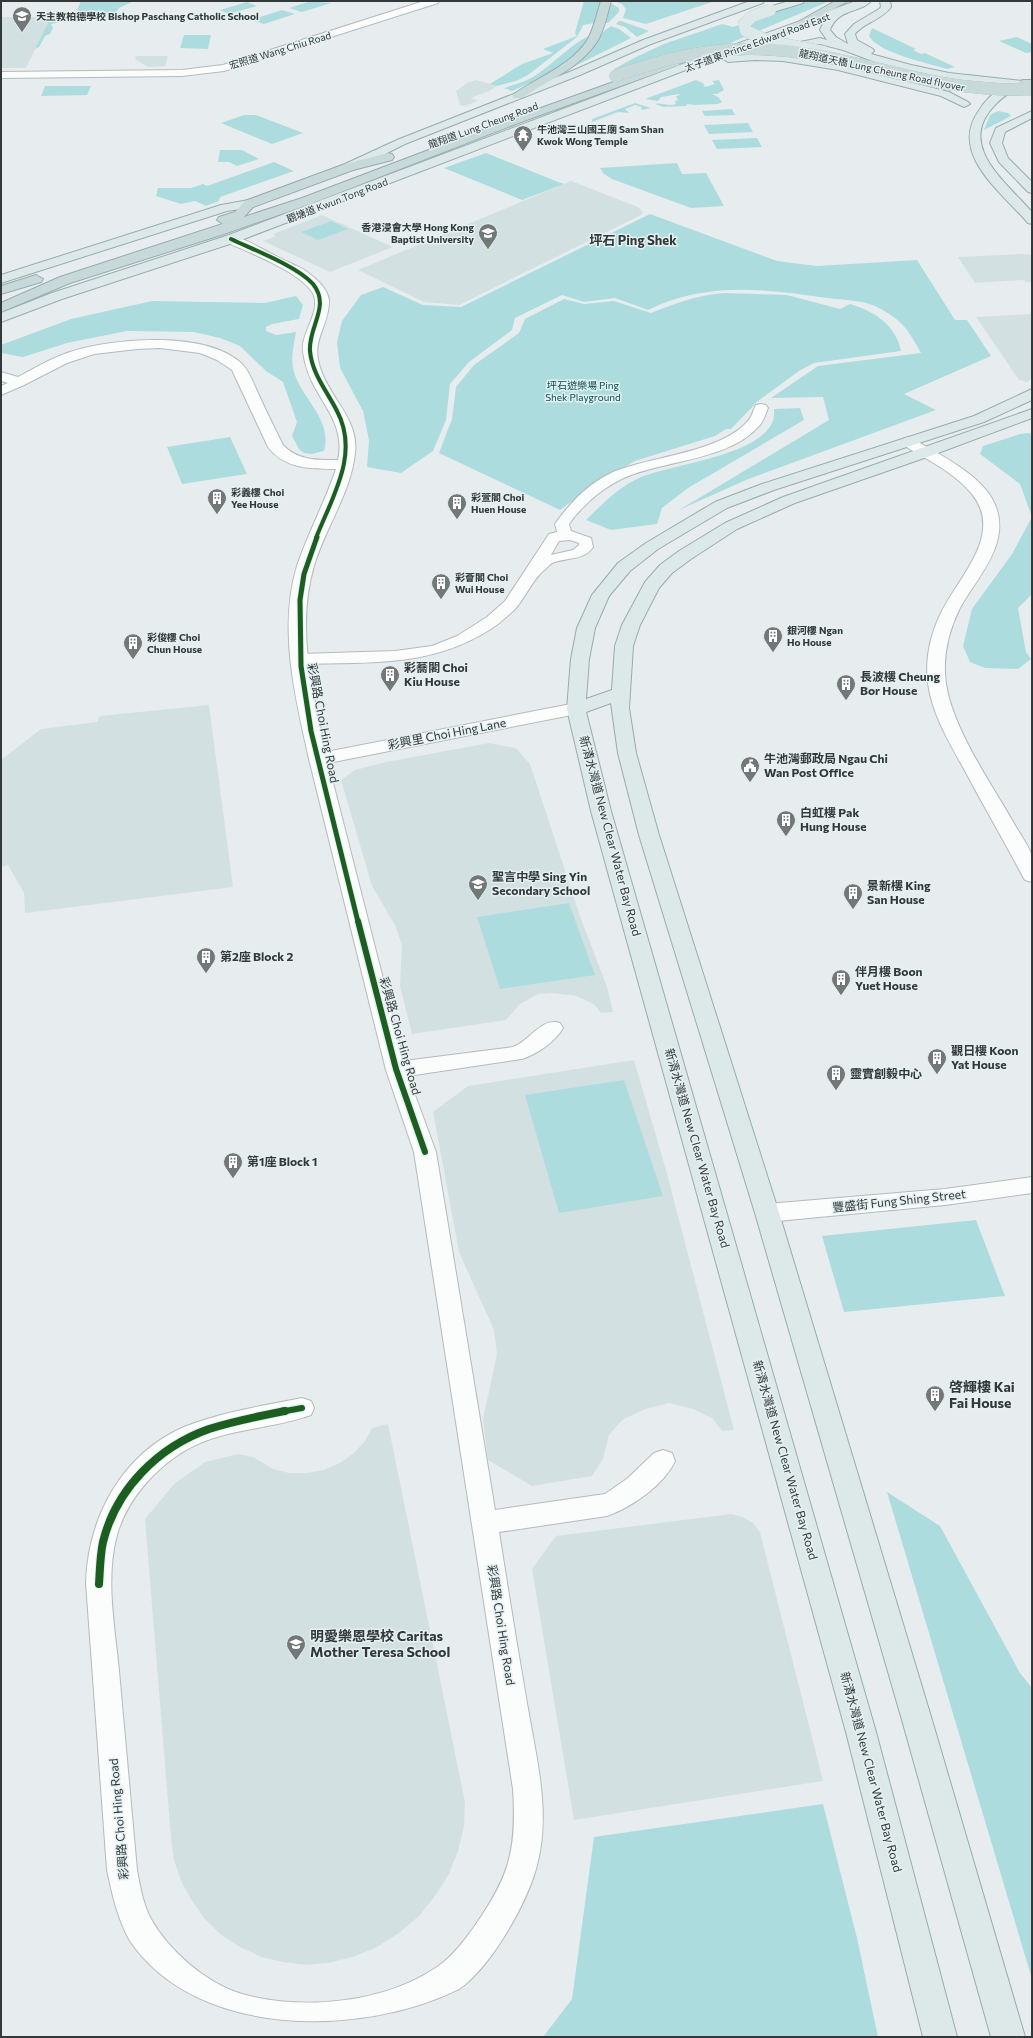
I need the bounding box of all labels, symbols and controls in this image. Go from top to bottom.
school or university icon: 天主教柏德學校 Bishop Paschang Catholic School [11,5,33,33]
place label: 天主教柏德學校 Bishop Paschang Catholic School [36,10,259,22]
street label: 太子道東 Prince Edward Road East [683,10,831,74]
street label: 宏照道 Wang Chiu Road [228,29,333,71]
street label: 龍翔道天橋 Lung Cheung Road flyover [798,47,966,93]
street label: 龍翔道 Lung Cheung Road [426,99,540,151]
place label: 牛池灣三山國王廟 Sam Shan Kwok Wong Temple [537,123,664,147]
temple icon: 牛池灣三山國王廟 Sam Shan Kwok Wong Temple [512,124,534,152]
street label: 觀塘道 Kwun Tong Road [285,175,390,225]
place label: 香港浸會大學 Hong Kong Baptist University [361,221,474,245]
school or university icon: 香港浸會大學 Hong Kong Baptist University [477,222,499,250]
district label: 坪石 Ping Shek [589,232,677,248]
park label: 坪石遊樂場 Ping Shek Playground [545,379,621,403]
place label: 彩義樓 Choi Yee House [231,486,285,510]
building icon: 彩義樓 Choi Yee House [206,487,228,515]
place label: 彩萱閣 Choi Huen House [471,491,526,515]
building icon: 彩萱閣 Choi Huen House [446,492,468,520]
place label: 彩薈閣 Choi Wui House [455,571,509,595]
building icon: 彩薈閣 Choi Wui House [430,572,452,600]
place label: 銀河樓 Ngan Ho House [787,624,843,648]
building icon: 銀河樓 Ngan Ho House [762,625,784,653]
place label: 彩俊樓 Choi Chun House [147,631,202,655]
building icon: 彩俊樓 Choi Chun House [122,632,144,660]
place label: 彩蕎閣 Choi Kiu House [404,660,468,688]
street label: 彩興路 Choi Hing Road [305,662,342,784]
building icon: 彩蕎閣 Choi Kiu House [379,664,401,692]
place label: 長波樓 Cheung Bor House [860,669,941,697]
building icon: 長波樓 Cheung Bor House [835,673,857,701]
street label: 彩興里 Choi Hing Lane [387,715,507,751]
street label: 新清水灣道 New Clear Water Bay Road [577,734,645,938]
place label: 牛池灣郵政局 Ngau Chi Wan Post Office [764,751,888,779]
public building icon: 牛池灣郵政局 Ngau Chi Wan Post Office [739,755,761,783]
place label: 白虹樓 Pak Hung House [800,805,867,833]
building icon: 白虹樓 Pak Hung House [775,809,797,837]
place label: 聖言中學 Sing Yin Secondary School [492,869,590,897]
school or university icon: 聖言中學 Sing Yin Secondary School [467,873,489,901]
place label: 景新樓 King San House [867,878,931,906]
building icon: 景新樓 King San House [842,882,864,910]
building icon: 第2座 Block 2 [195,946,217,974]
place label: 第2座 Block 2 [220,949,293,963]
place label: 伴月樓 Boon Yuet House [855,964,923,992]
building icon: 伴月樓 Boon Yuet House [830,968,852,996]
street label: 彩興路 Choi Hing Road [377,975,424,1096]
place label: 觀日樓 Koon Yat House [951,1043,1019,1071]
street label: 新清水灣道 New Clear Water Bay Road [663,1046,733,1249]
building icon: 觀日樓 Koon Yat House [926,1047,948,1075]
building icon: 靈實創毅中心 [825,1063,847,1091]
place label: 靈實創毅中心 [850,1066,922,1080]
building icon: 第1座 Block 1 [222,1151,244,1179]
place label: 第1座 Block 1 [247,1154,318,1168]
street label: 豐盛街 Fung Shing Street [832,1186,966,1214]
street label: 新清水灣道 New Clear Water Bay Road [751,1358,821,1561]
place label: 啓輝樓 Kai Fai House [949,1378,1015,1411]
building icon: 啓輝樓 Kai Fai House [924,1384,946,1412]
street label: 彩興路 Choi Hing Road [486,1564,518,1686]
place label: 明愛樂恩學校 Caritas Mother Teresa School [310,1627,450,1660]
school or university icon: 明愛樂恩學校 Caritas Mother Teresa School [285,1633,307,1661]
street label: 新清水灣道 New Clear Water Bay Road [838,1670,906,1874]
street label: 彩興路 Choi Hing Road [106,1758,130,1880]

